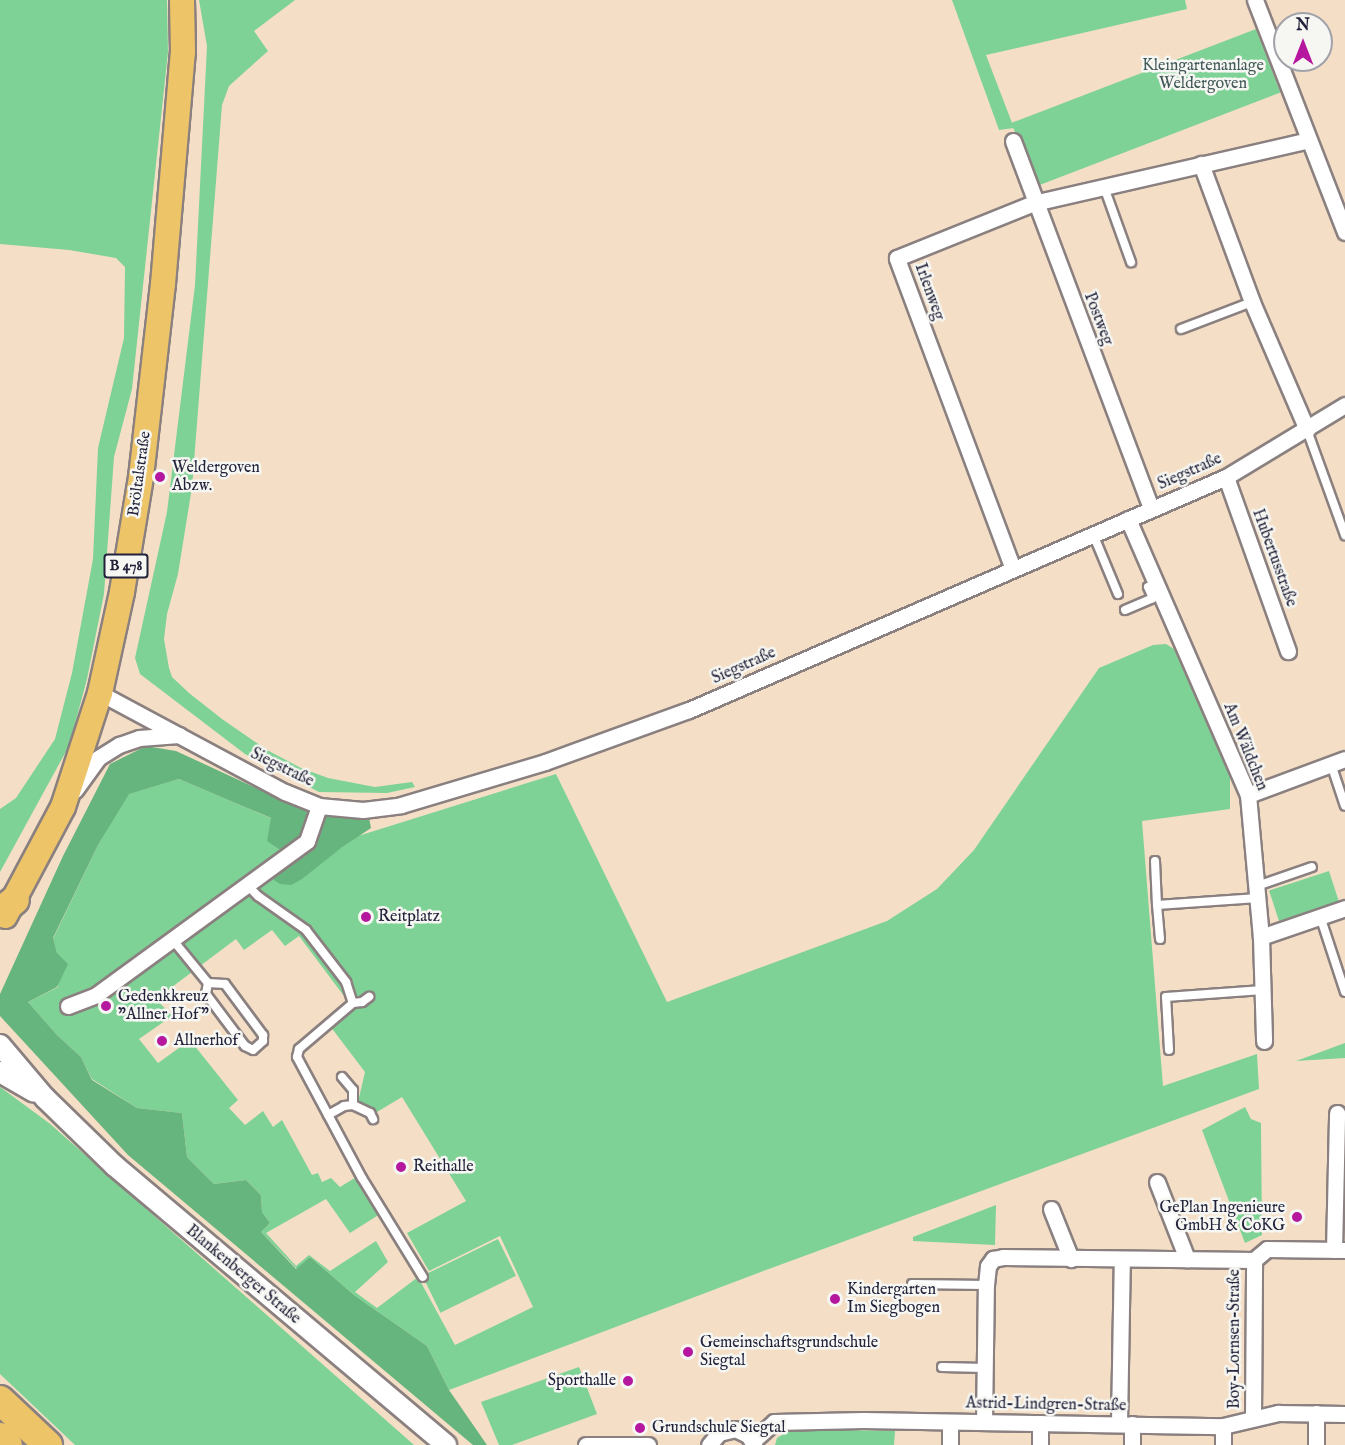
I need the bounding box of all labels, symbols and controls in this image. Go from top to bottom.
north arrow [1273,12,1333,72]
text: N [1296,16,1310,36]
park label: Kleingartenanlage Weldergoven [1142,56,1264,94]
street label: Irlenweg [910,261,948,323]
street label: Postweg [1079,290,1117,348]
street label: Bröltalstraße [125,430,155,518]
street label: Siegstraße [1155,449,1225,495]
place label: Weldergoven Abzw. [172,458,260,496]
marker: Weldergoven Abzw. [153,470,167,484]
street label: Hubertusstraße [1247,507,1301,609]
road number: B 478 [104,554,148,578]
street label: Siegstraße [709,643,779,689]
street label: Am Wäldchen [1219,700,1271,794]
street label: Siegstraße [247,744,317,792]
place label: Reitplatz [378,907,440,927]
marker: Reitplatz [359,910,373,924]
place label: Gedenkkreuz "Allner Hof" [118,987,209,1025]
marker: Gedenkkreuz "Allner Hof" [99,999,113,1013]
place label: Allnerhof [174,1031,238,1051]
marker: Allnerhof [155,1034,169,1048]
place label: Reithalle [413,1157,474,1177]
marker: Reithalle [394,1160,408,1174]
place label: GePlan Ingenieure GmbH & CoKG [1159,1198,1285,1236]
marker: GePlan Ingenieure GmbH & CoKG [1290,1210,1304,1224]
street label: Blankenberger Straße [182,1221,304,1329]
street label: Boy-Lornsen-Straße [1225,1269,1245,1409]
place label: Kindergarten Im Siegbogen [847,1280,940,1318]
marker: Kindergarten Im Siegbogen [828,1292,842,1306]
place label: Gemeinschaftsgrundschule Siegtal [700,1333,878,1371]
marker: Gemeinschaftsgrundschule Siegtal [681,1345,695,1359]
place label: Sporthalle [548,1371,616,1391]
marker: Sporthalle [621,1374,635,1388]
street label: Astrid-Lindgren-Straße [966,1394,1126,1416]
place label: Grundschule Siegtal [652,1418,786,1438]
marker: Grundschule Siegtal [633,1421,647,1435]

